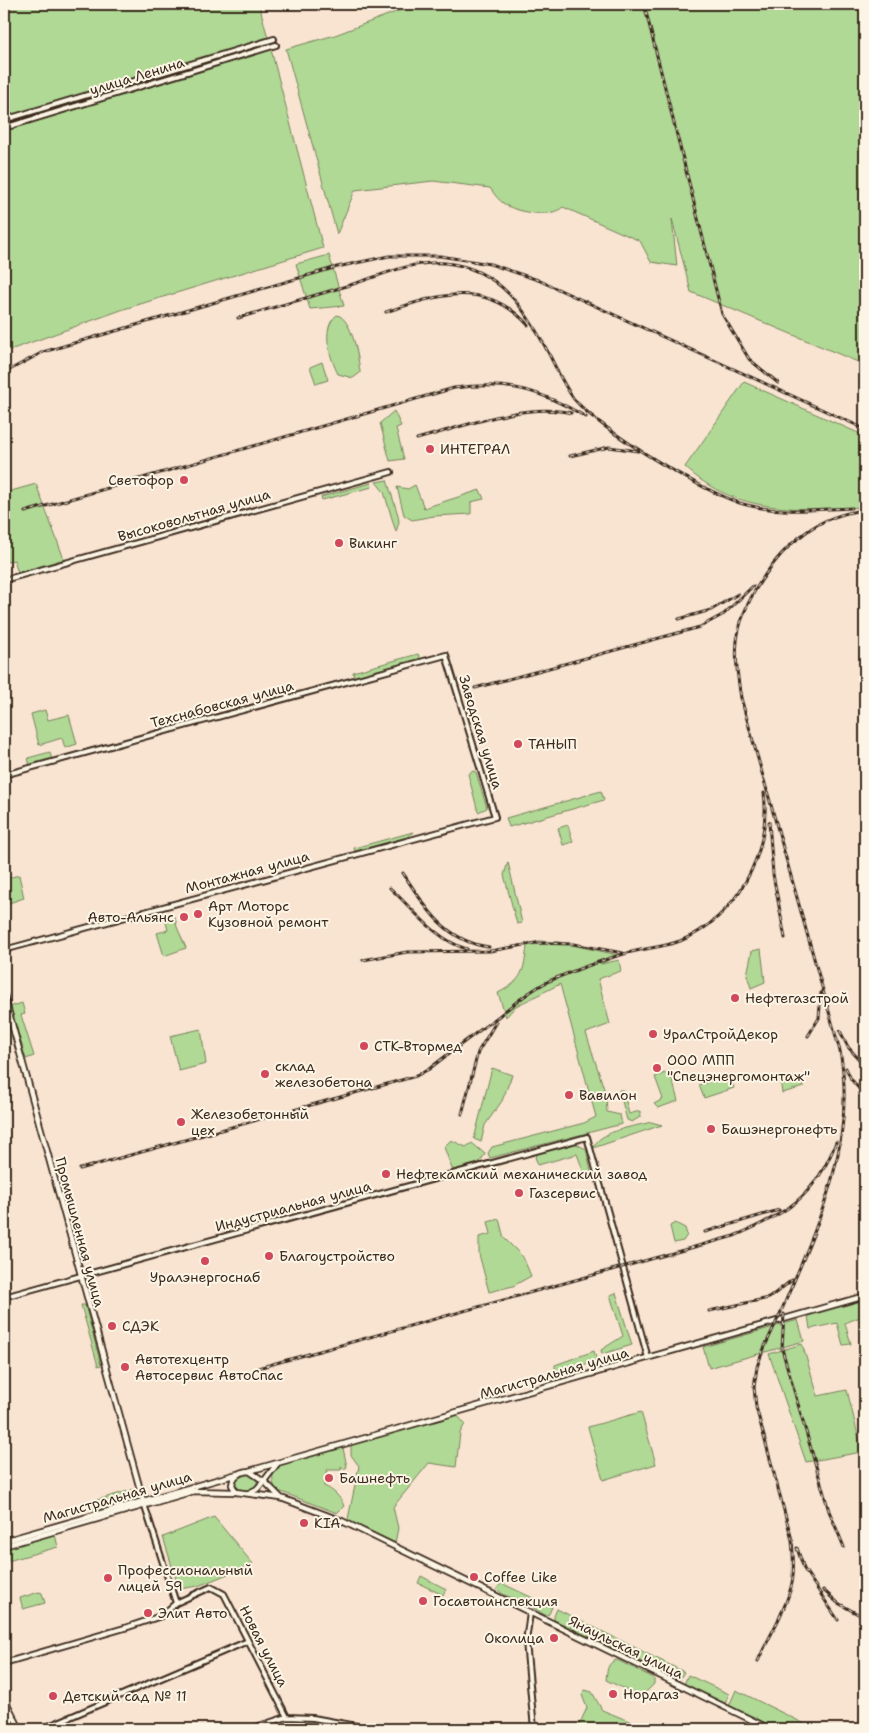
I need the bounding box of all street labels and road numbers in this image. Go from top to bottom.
street label: улица Ленина [87,53,187,99]
street label: Высоковольтная улица [116,485,273,545]
street label: Заводская улица [455,673,507,792]
street label: Техснабовская улица [148,676,296,732]
street label: Монтажная улица [183,847,311,897]
street label: Промышленная улица [51,1155,109,1309]
street label: Индустриальная улица [213,1176,373,1235]
street label: Магистральная улица [477,1343,631,1403]
street label: Магистральная улица [40,1467,194,1527]
street label: Новая улица [236,1602,292,1690]
street label: Янаульская улица [566,1611,687,1683]

